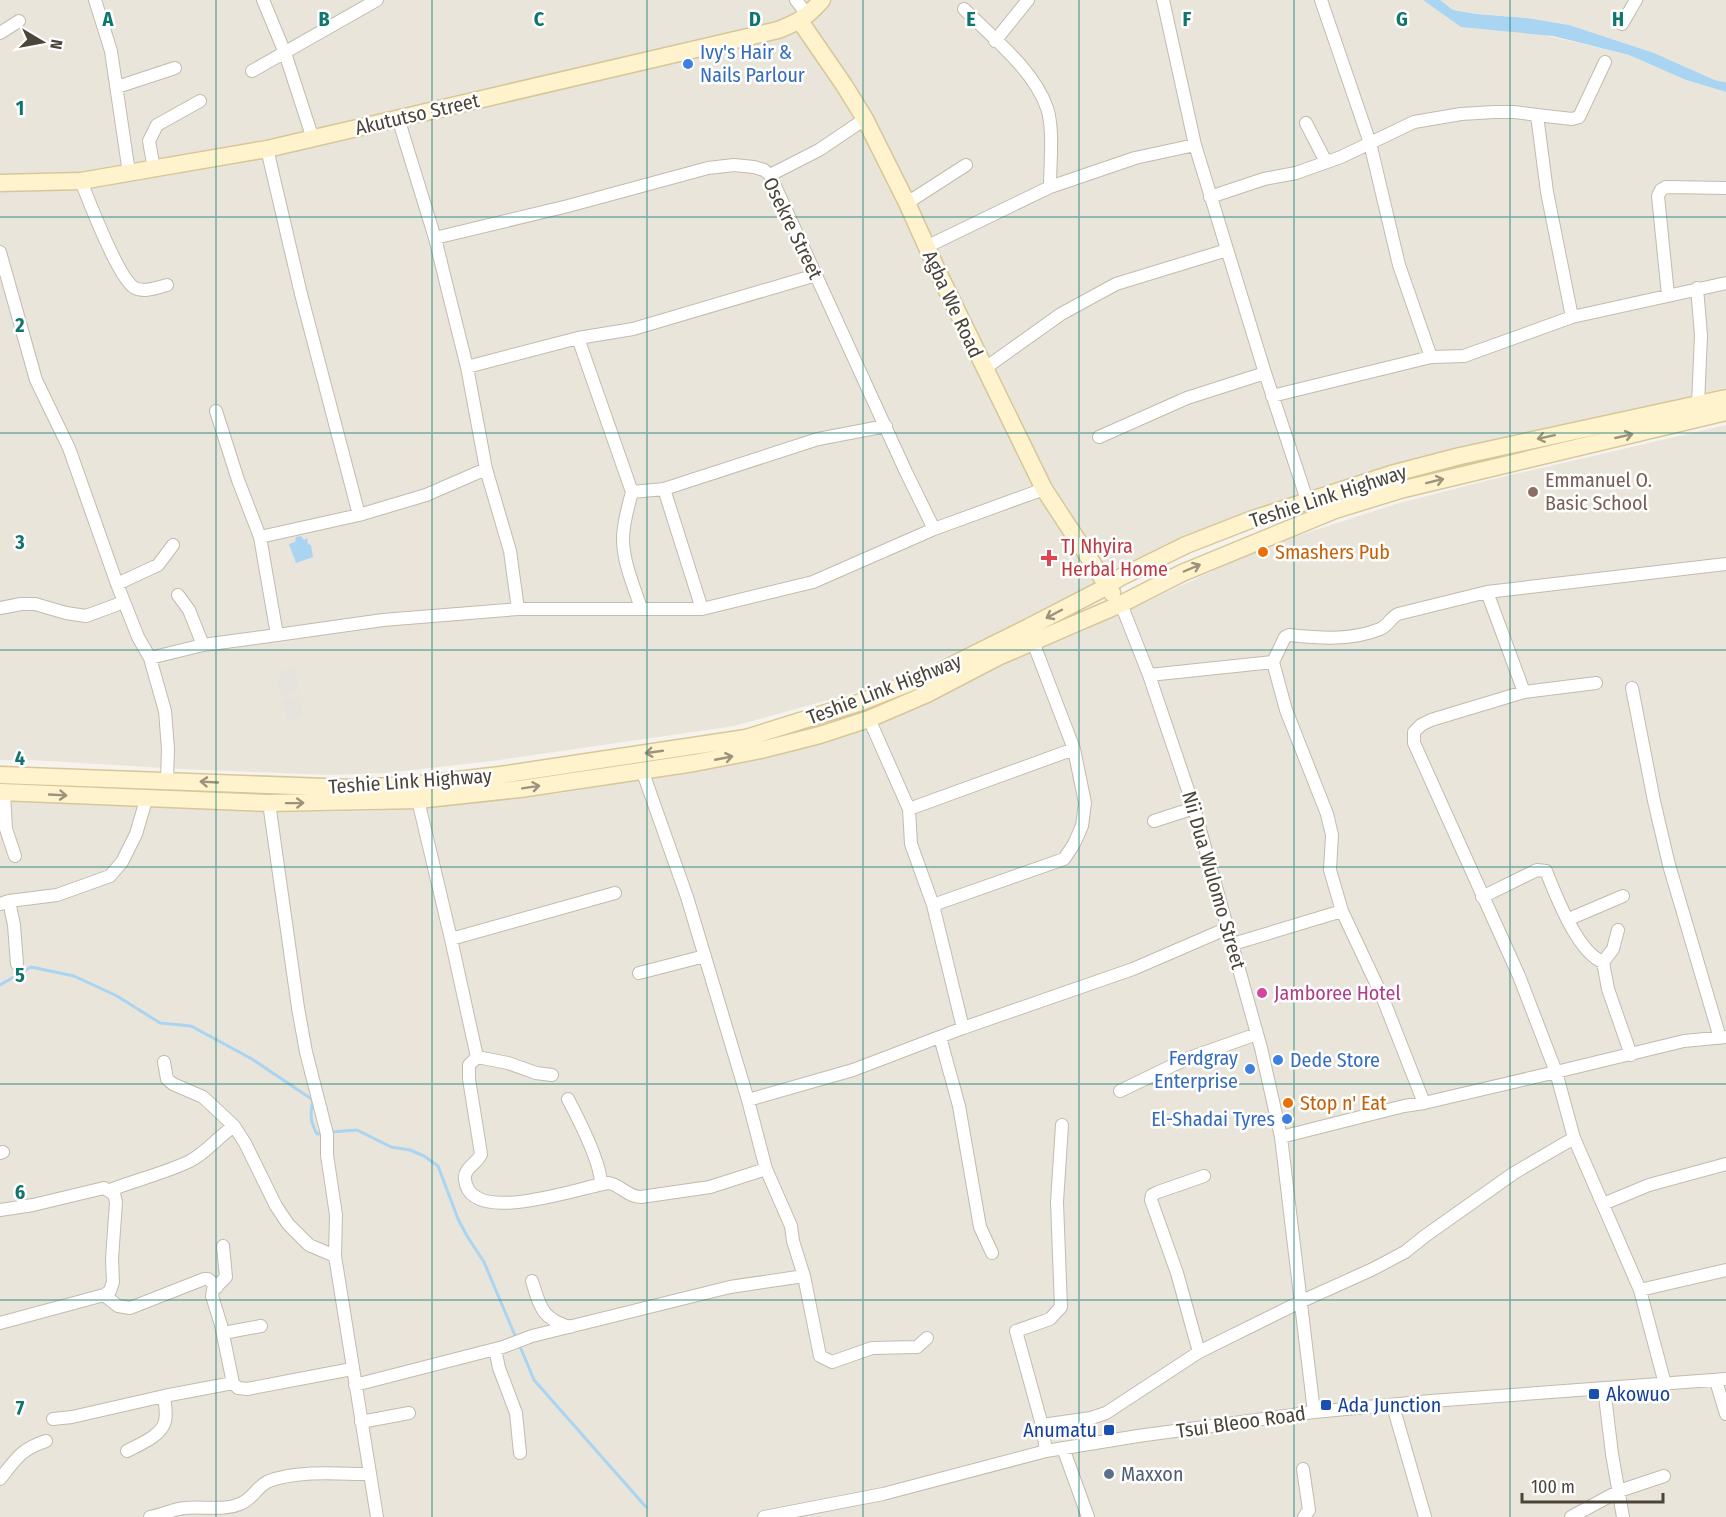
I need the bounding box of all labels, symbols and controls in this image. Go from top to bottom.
text: A [102,7,115,31]
text: B [318,7,330,31]
text: C [534,7,545,31]
text: D [749,7,761,31]
text: E [966,7,976,31]
text: F [1183,7,1192,31]
text: G [1396,7,1408,31]
text: H [1612,7,1624,31]
north arrow [12,12,72,72]
text: N [46,38,66,51]
place label: Ivy's Hair & Nails Parlour [700,40,805,87]
marker: Ivy's Hair & Nails Parlour [681,57,695,71]
street label: Akututso Street [353,88,482,140]
text: 1 [16,96,24,120]
street label: Osekre Street [758,173,828,283]
street label: Agba We Road [918,246,988,362]
text: 2 [14,313,25,337]
one-way arrow [1614,429,1633,441]
one-way arrow [1536,432,1556,443]
street label: Teshie Link Highway [1247,459,1410,533]
place label: Emmanuel O. Basic School [1545,468,1652,515]
one-way arrow [1425,475,1444,487]
marker: Emmanuel O. Basic School [1526,485,1540,499]
text: 3 [14,530,25,554]
place label: TJ Nhyira Herbal Home [1061,534,1168,581]
place label: Smashers Pub [1275,540,1390,564]
marker: Smashers Pub [1256,545,1270,559]
marker: TJ Nhyira Herbal Home [1042,551,1056,565]
one-way arrow [1182,562,1201,573]
one-way arrow [1046,608,1063,620]
street label: Teshie Link Highway [803,648,965,730]
text: 4 [15,746,25,770]
one-way arrow [645,746,664,757]
one-way arrow [714,752,734,763]
street label: Teshie Link Highway [328,763,492,799]
one-way arrow [200,777,220,788]
one-way arrow [521,781,541,792]
street label: Nii Dua Wulomo Street [1177,788,1251,972]
one-way arrow [48,790,68,801]
one-way arrow [285,797,305,808]
text: 5 [15,963,25,987]
place label: Jamboree Hotel [1274,981,1401,1005]
marker: Jamboree Hotel [1255,986,1269,1000]
place label: Ferdgray Enterprise [1154,1046,1238,1093]
place label: Dede Store [1290,1048,1380,1072]
marker: Dede Store [1271,1053,1285,1067]
marker: Ferdgray Enterprise [1243,1062,1257,1076]
place label: Stop n' Eat [1300,1091,1387,1115]
marker: Stop n' Eat [1281,1096,1295,1110]
place label: El-Shadai Tyres [1151,1107,1275,1131]
marker: El-Shadai Tyres [1280,1112,1294,1126]
text: 6 [15,1180,25,1204]
place label: Akowuo [1606,1382,1670,1406]
marker: Akowuo [1587,1387,1601,1401]
place label: Ada Junction [1338,1393,1441,1417]
text: 7 [16,1396,25,1420]
marker: Ada Junction [1319,1398,1333,1412]
street label: Tsui Bleoo Road [1175,1401,1307,1443]
place label: Anumatu [1023,1418,1097,1442]
marker: Anumatu [1102,1423,1116,1437]
place label: Maxxon [1121,1462,1183,1486]
scale bar [1522,1466,1663,1504]
marker: Maxxon [1102,1467,1116,1481]
text: 100 m [1531,1476,1575,1498]

